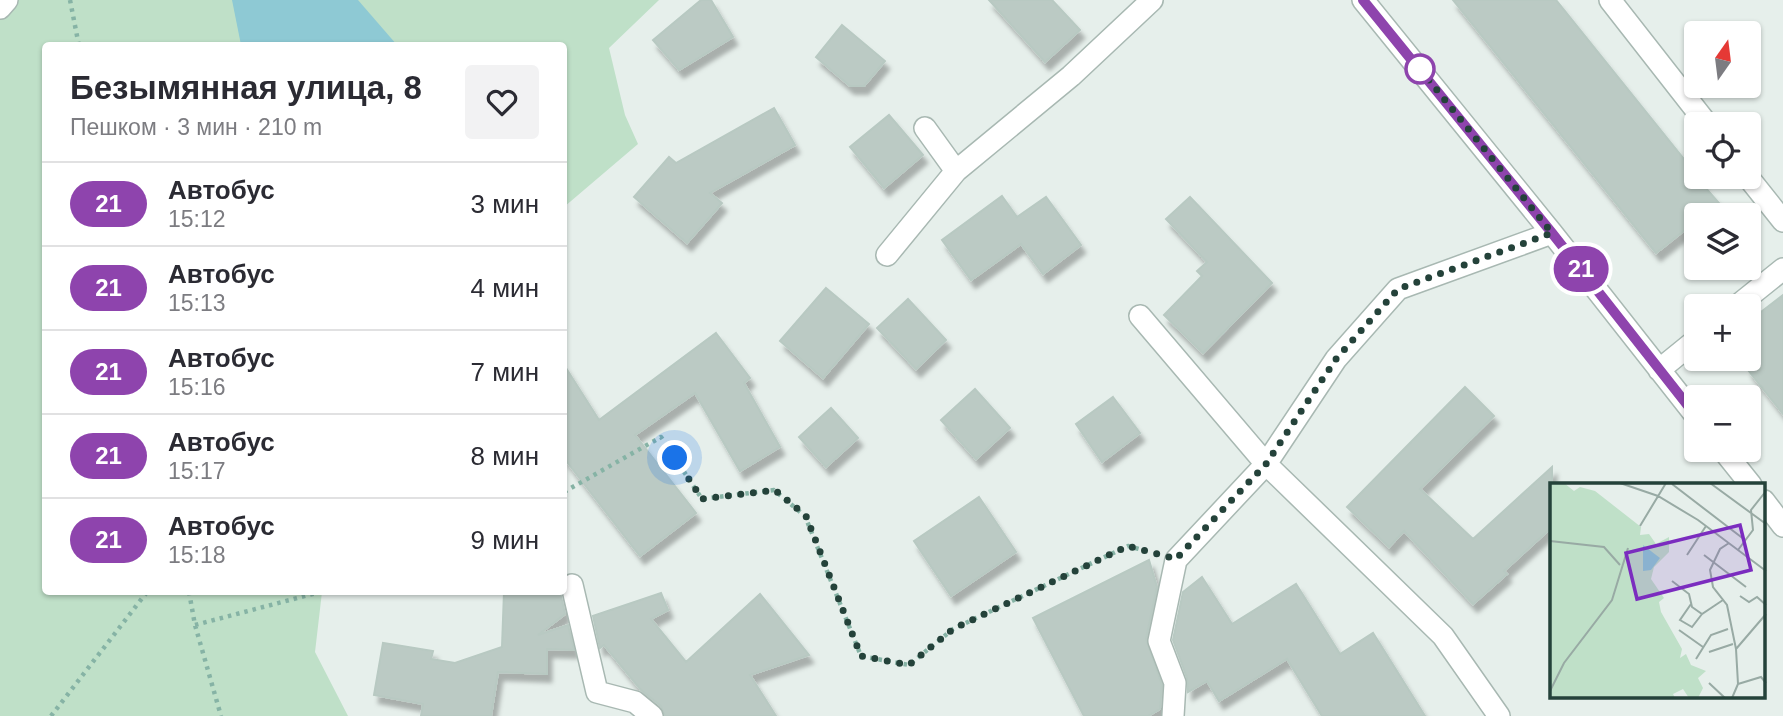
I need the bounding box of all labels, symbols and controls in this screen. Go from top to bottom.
north arrow [1684,21,1760,98]
map controls [1684,21,1761,462]
unlabelled marker [1405,54,1435,84]
button: heart [465,65,539,139]
text: Безымянная улица, 8 [70,69,422,106]
button: locate [1684,112,1761,189]
text: Пешком · 3 мин · 210 m [70,114,322,140]
text: Автобус [168,175,275,205]
text: 3 мин [471,189,539,219]
text: 21 [95,190,122,217]
button: layers [1684,203,1761,280]
text: 15:12 [168,206,226,232]
line badge: 21 [1550,246,1612,292]
text: 21 [1568,255,1594,282]
text: Автобус [168,259,275,289]
text: 4 мин [471,273,539,303]
text: 21 [95,274,122,301]
text: 15:13 [168,290,226,316]
button: + [1684,294,1761,371]
text: Автобус [168,343,275,373]
text: 7 мин [471,357,539,387]
text: 21 [95,358,122,385]
text: 15:16 [168,374,226,400]
button: − [1684,385,1761,462]
text: Автобус [168,427,275,457]
your location [657,440,692,475]
text: 8 мин [471,441,539,471]
text: 21 [95,442,122,469]
text: 15:17 [168,458,226,484]
inset map [1550,483,1766,698]
text: Автобус [168,511,275,541]
text: 9 мин [471,525,539,555]
text: 21 [95,526,122,553]
text: 15:18 [168,542,226,568]

